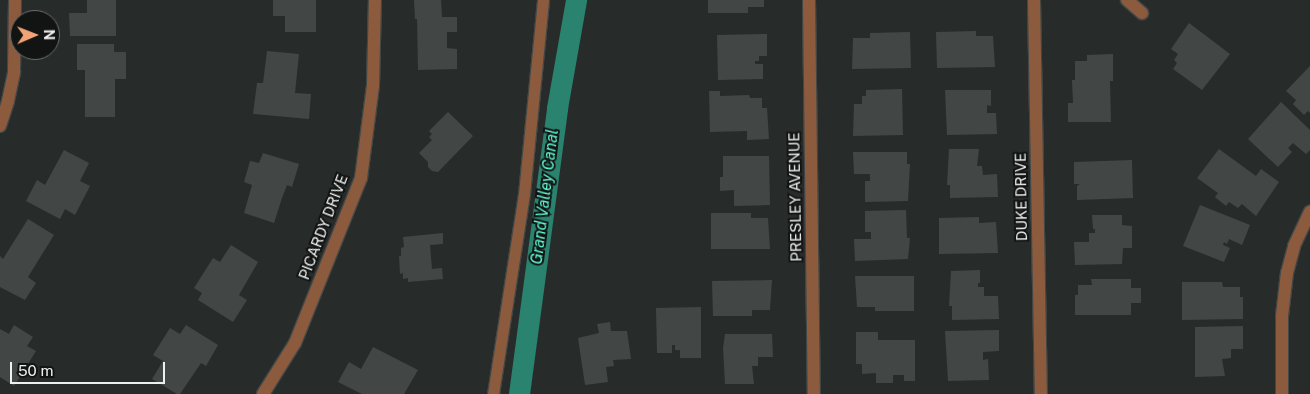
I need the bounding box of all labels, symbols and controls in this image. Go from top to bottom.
north arrow [10,10,60,60]
text: N [41,29,57,40]
water label: Grand Valley Canal [527,128,563,266]
street label: PRESLEY AVENUE [785,132,805,262]
street label: DUKE DRIVE [1011,153,1031,241]
street label: PICARDY DRIVE [295,172,351,282]
scale bar [12,352,168,384]
text: 50 m [18,362,53,379]

